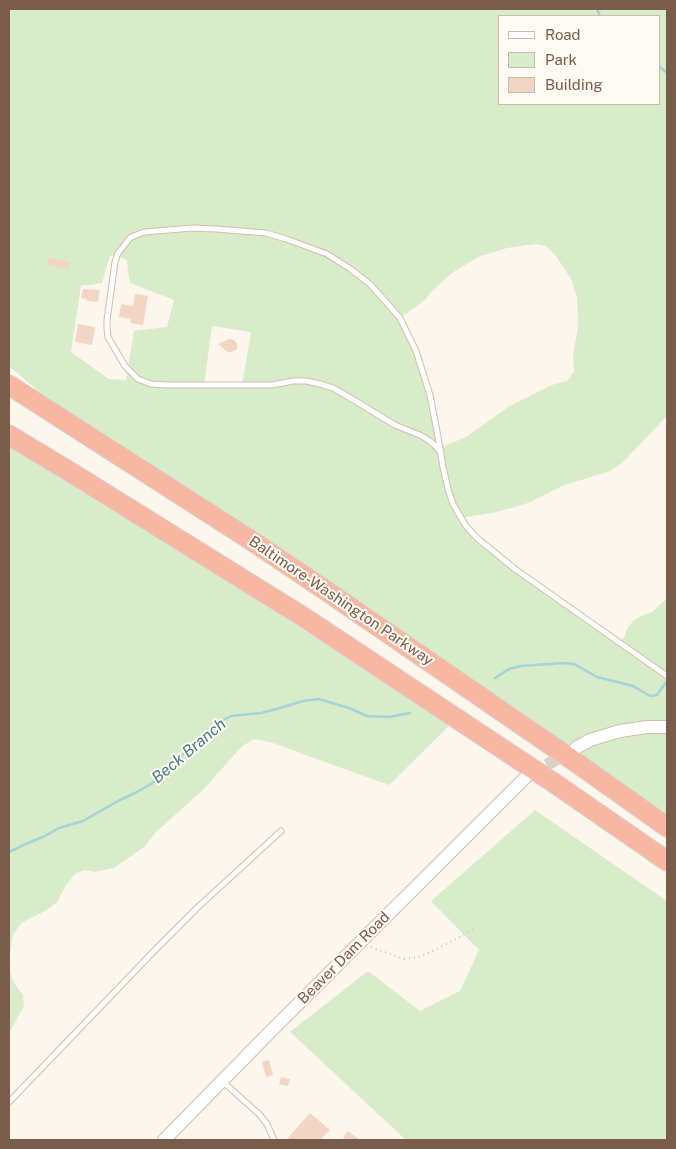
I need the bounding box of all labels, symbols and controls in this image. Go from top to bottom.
legend [498,15,661,105]
text: Road [545,26,581,43]
text: Park [545,51,577,68]
text: Building [545,76,603,93]
street label: Baltimore-Washington Parkway [245,532,437,670]
water label: Beck Branch [148,714,230,788]
street label: Beaver Dam Road [294,908,394,1008]

